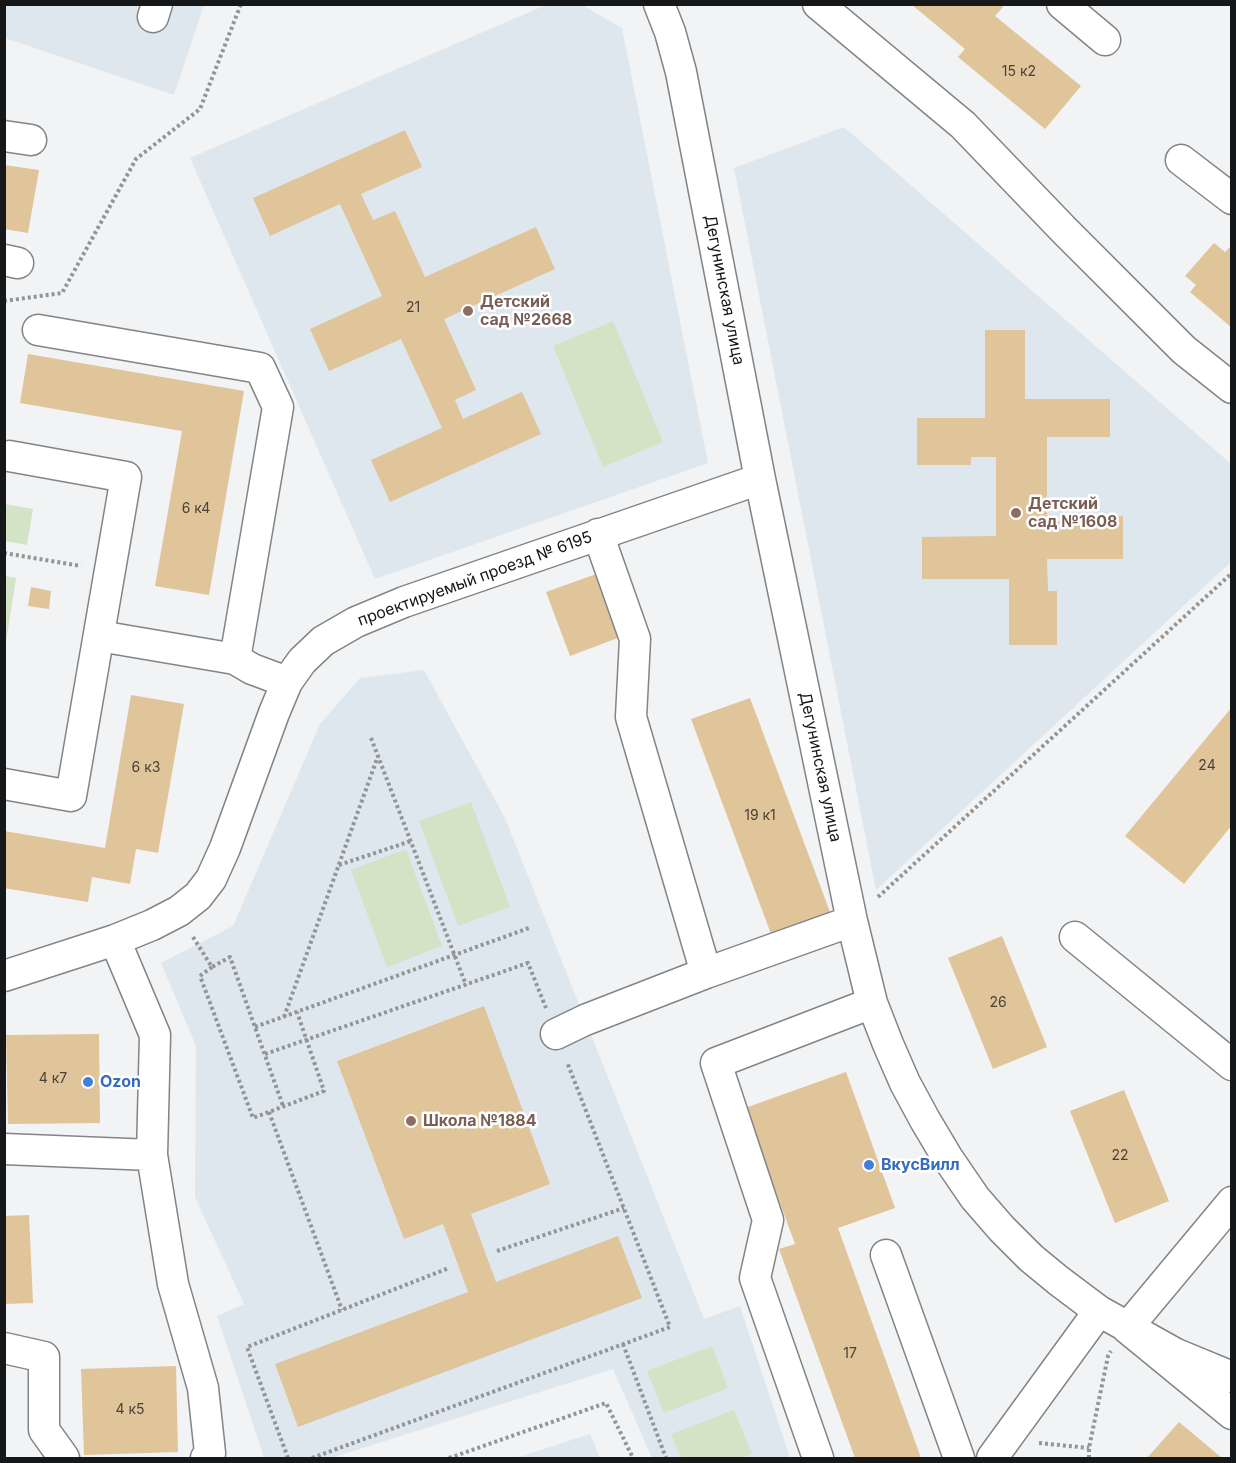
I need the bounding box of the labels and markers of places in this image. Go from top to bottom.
place label: Детский сад №2668 [480,292,572,330]
marker: Детский сад №2668 [461,304,475,318]
place label: Детский сад №1608 [1028,494,1117,532]
marker: Детский сад №1608 [1009,506,1023,520]
place label: Ozon [100,1072,141,1092]
marker: Ozon [81,1075,95,1089]
place label: Школа №1884 [423,1111,537,1131]
marker: Школа №1884 [404,1114,418,1128]
place label: ВкусВилл [881,1155,960,1175]
marker: ВкусВилл [862,1158,876,1172]

